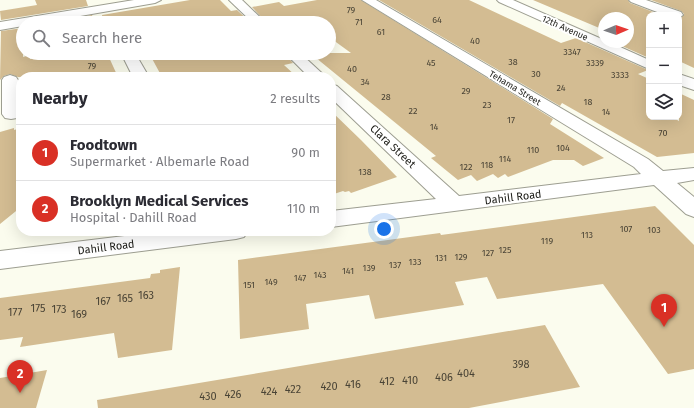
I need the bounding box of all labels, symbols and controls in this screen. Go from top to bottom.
house number: 79 [347,5,356,15]
north arrow [598,12,634,48]
map controls [646,12,682,120]
button: + [646,12,682,48]
street label: 12th Avenue [541,13,590,43]
house number: 64 [432,15,442,25]
search box [16,16,336,60]
house number: 71 [355,17,363,27]
icon: search [30,27,52,49]
house number: 61 [377,27,385,37]
text: Search here [62,29,142,47]
house number: 40 [470,36,480,46]
house number: 3347 [563,47,581,57]
button: − [646,48,682,84]
house number: 38 [508,57,518,67]
house number: 45 [426,58,436,68]
house number: 3339 [586,58,604,68]
house number: 79 [88,61,97,71]
house number: 40 [347,64,357,74]
street label: Tehama Street [487,69,543,108]
house number: 30 [531,69,541,79]
house number: 3333 [611,70,629,80]
house number: 34 [360,77,370,87]
house number: 24 [556,83,566,93]
button: layers [646,84,682,120]
house number: 29 [461,86,471,96]
text: Nearby [32,88,87,109]
text: 2 results [270,91,320,106]
house number: 28 [381,92,391,102]
house number: 18 [584,97,592,107]
house number: 23 [483,100,491,110]
house number: 22 [409,106,417,116]
house number: 14 [602,107,611,117]
house number: 17 [507,115,515,125]
street label: Clara Street [367,122,418,171]
house number: 14 [430,122,439,132]
house number: 70 [659,128,667,138]
text: Foodtown [70,136,137,154]
house number: 104 [556,143,570,153]
text: 1 [42,145,48,160]
text: 90 m [291,145,320,160]
house number: 110 [527,145,539,155]
text: Supermarket · Albemarle Road [70,154,250,169]
house number: 114 [499,154,511,164]
house number: 118 [481,160,493,170]
house number: 122 [460,162,472,172]
house number: 138 [358,167,372,177]
street label: Dahill Road [484,188,542,207]
text: Brooklyn Medical Services [70,192,249,210]
text: 2 [42,201,48,216]
text: 110 m [287,201,320,216]
text: Hospital · Dahill Road [70,210,197,225]
your location [374,219,394,239]
house number: 107 [620,224,632,234]
house number: 103 [647,225,661,235]
house number: 113 [581,230,593,240]
house number: 119 [541,236,553,246]
street label: Dahill Road [77,238,135,257]
house number: 125 [499,245,512,255]
house number: 127 [482,248,494,258]
house number: 129 [455,252,468,262]
house number: 131 [435,253,447,263]
house number: 133 [409,257,421,267]
house number: 137 [389,260,401,270]
house number: 139 [362,263,376,273]
house number: 141 [342,266,354,276]
house number: 143 [313,270,327,280]
house number: 147 [294,273,306,283]
house number: 149 [264,277,278,287]
house number: 151 [243,280,255,290]
house number: 163 [138,289,154,302]
house number: 165 [117,292,134,305]
pin: 1 [651,294,677,327]
house number: 167 [95,295,111,308]
house number: 175 [31,302,46,315]
house number: 173 [51,303,67,316]
house number: 177 [8,306,22,319]
house number: 169 [71,308,87,321]
house number: 398 [512,358,530,371]
pin: 2 [7,360,33,393]
house number: 404 [457,367,475,380]
house number: 406 [435,371,453,384]
house number: 410 [402,374,418,387]
house number: 412 [379,375,395,388]
house number: 416 [345,378,361,391]
house number: 420 [320,380,338,393]
house number: 422 [285,383,301,396]
house number: 424 [261,385,277,398]
house number: 426 [225,388,242,401]
house number: 430 [199,390,217,403]

